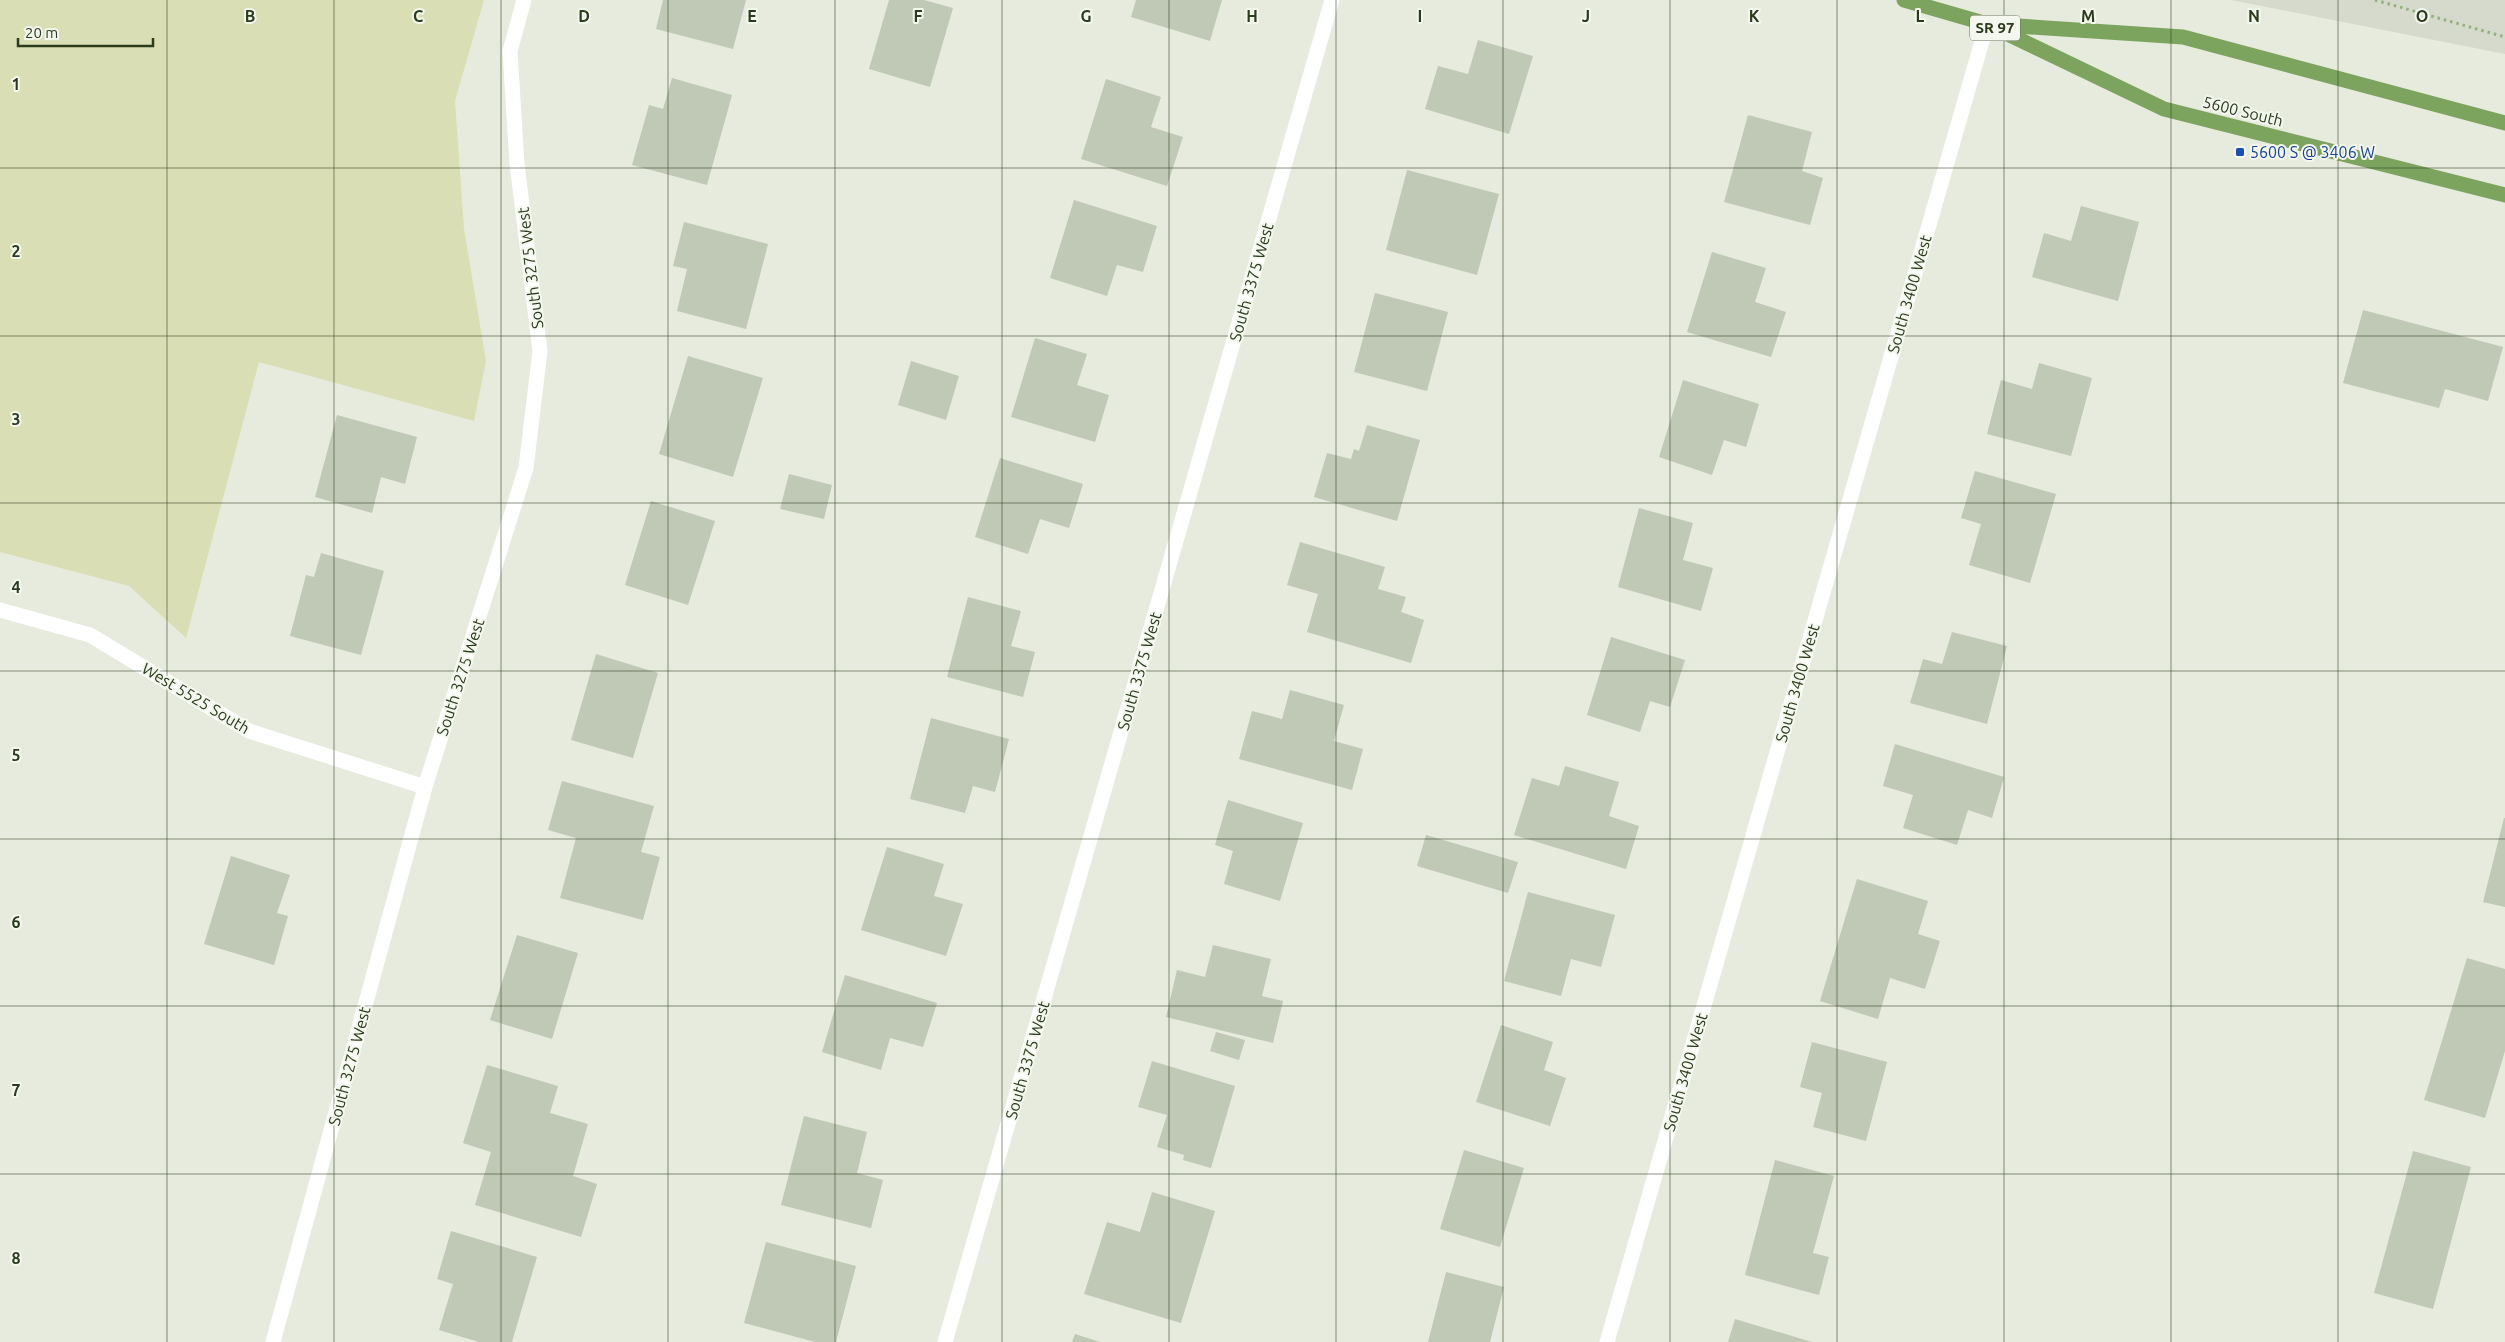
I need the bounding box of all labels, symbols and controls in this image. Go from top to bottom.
text: B [245,7,255,25]
text: C [413,7,423,25]
text: D [578,7,590,25]
text: E [747,7,757,25]
text: F [914,7,923,25]
text: G [1080,7,1092,25]
text: H [1246,7,1258,25]
text: I [1418,7,1422,25]
text: J [1582,7,1590,25]
text: K [1749,7,1760,25]
text: L [1916,7,1925,25]
text: M [2081,7,2095,25]
text: N [2248,7,2260,25]
text: O [2416,7,2428,25]
scale bar [18,15,152,47]
road number: SR 97 [1970,15,2020,40]
text: 20 m [25,24,58,41]
text: 1 [11,75,21,93]
street label: 5600 South [2201,92,2285,130]
place label: 5600 S @ 3406 W [2250,143,2375,161]
marker: 5600 S @ 3406 W [2234,146,2246,158]
street label: South 3275 West [514,205,546,330]
street label: South 3375 West [1225,220,1277,343]
street label: South 3400 West [1883,232,1935,355]
text: 2 [11,242,21,260]
text: 3 [11,410,21,428]
text: 4 [11,578,21,596]
street label: South 3375 West [1113,609,1165,732]
street label: South 3275 West [433,615,488,738]
street label: South 3400 West [1771,621,1823,744]
street label: West 5525 South [139,659,253,737]
text: 5 [11,746,21,764]
text: 6 [11,913,21,931]
street label: South 3375 West [1001,998,1053,1121]
street label: South 3275 West [324,1004,374,1127]
street label: South 3400 West [1659,1010,1711,1133]
text: 7 [11,1081,21,1099]
text: 8 [11,1249,21,1267]

